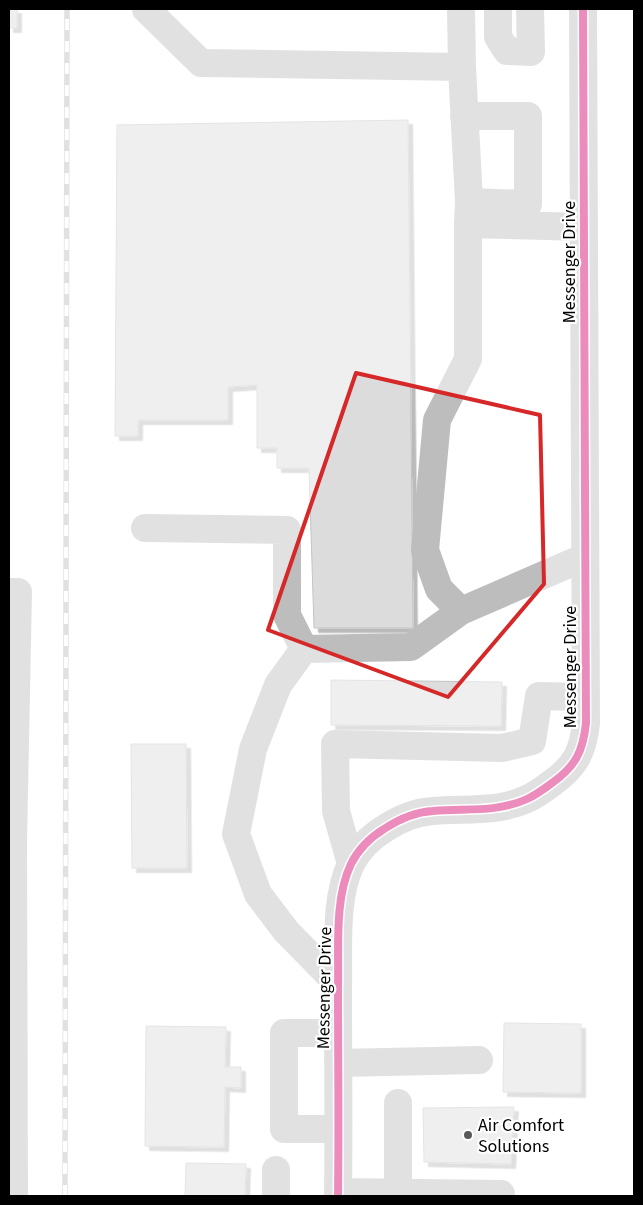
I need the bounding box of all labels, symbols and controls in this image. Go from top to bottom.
street label: Messenger Drive [557,201,582,323]
street label: Messenger Drive [558,606,583,728]
street label: Messenger Drive [311,926,338,1049]
place label: Air Comfort Solutions [478,1113,564,1159]
marker: Air Comfort Solutions [462,1129,474,1141]

